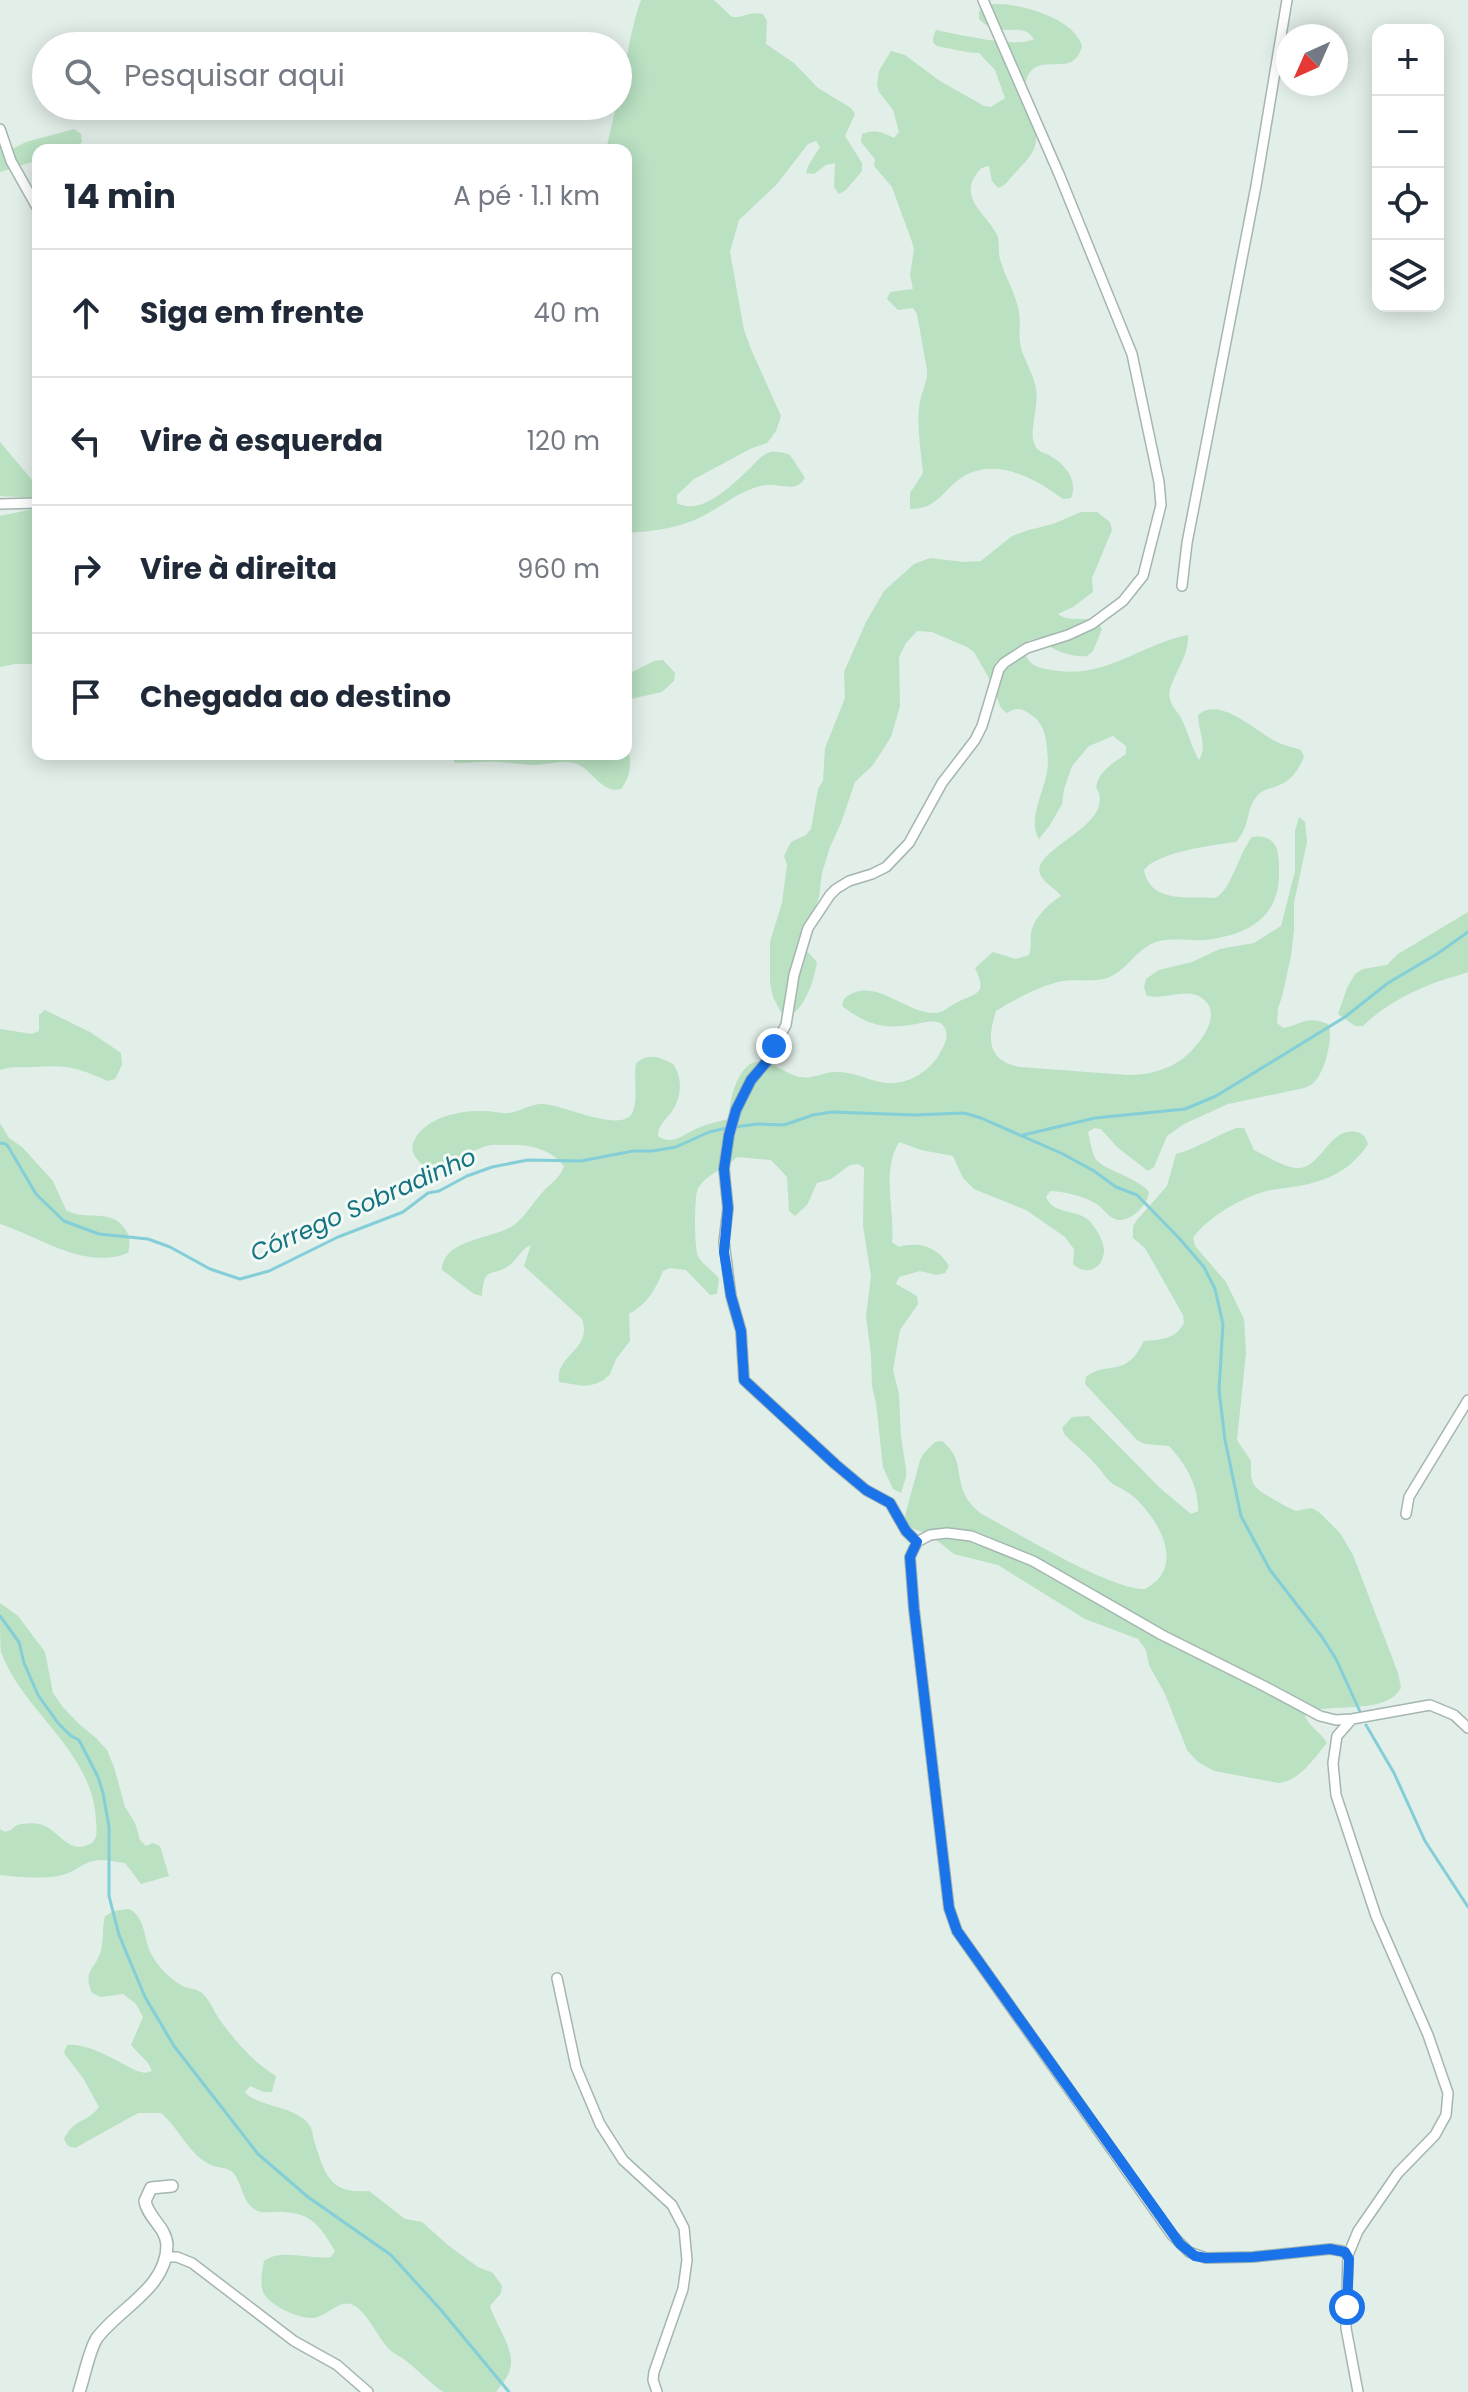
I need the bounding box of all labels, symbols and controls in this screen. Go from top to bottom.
north arrow [1276,24,1348,96]
map controls [1372,24,1444,312]
button: + [1372,24,1444,96]
search box [32,32,632,120]
icon: search [60,54,104,98]
text: Pesquisar aqui [124,54,345,97]
button: − [1372,96,1444,168]
button: locate [1372,168,1444,240]
text: 14 min [64,172,176,220]
text: A pé · 1.1 km [453,178,600,214]
button: layers [1372,240,1444,312]
icon: ahead [64,291,108,335]
text: Siga em frente [140,291,364,334]
text: 40 m [534,295,600,331]
icon: left [64,419,108,463]
text: Vire à esquerda [140,419,383,462]
text: 120 m [527,423,600,459]
icon: right [64,547,108,591]
text: Vire à direita [140,547,337,590]
text: 960 m [517,551,600,587]
icon: arrive [64,675,108,719]
text: Chegada ao destino [140,675,451,718]
route end [756,1028,792,1064]
water label: Córrego Sobradinho [244,1140,481,1269]
route start [1329,2289,1365,2325]

